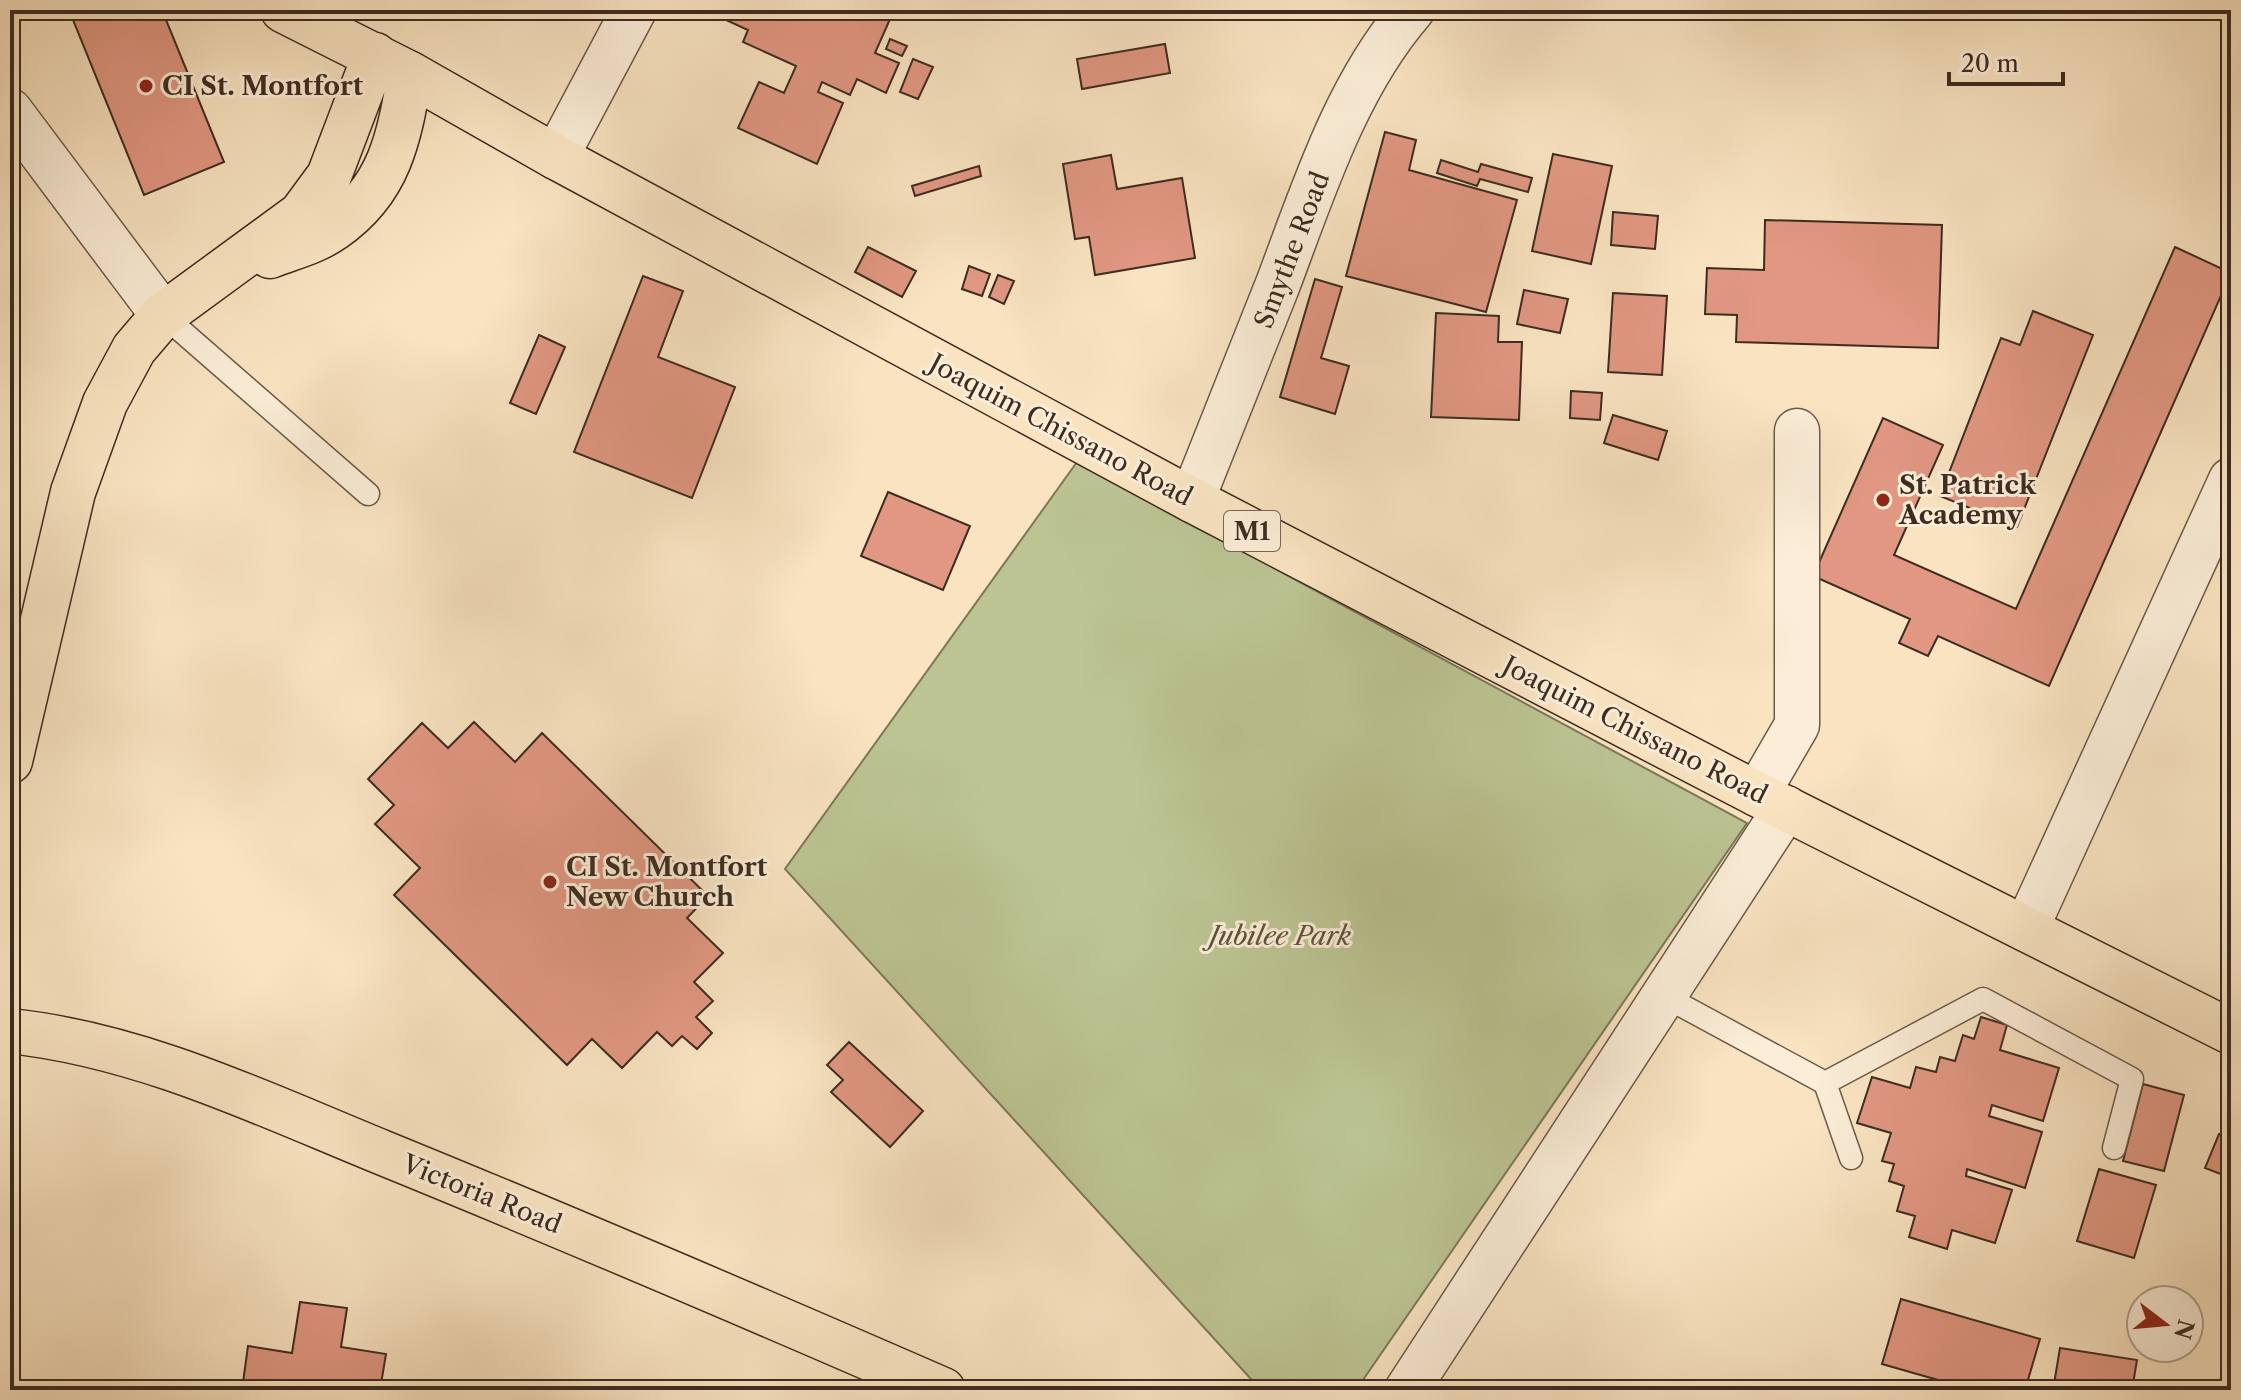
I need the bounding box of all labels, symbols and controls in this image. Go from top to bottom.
scale bar [1949,36,2063,86]
text: 20 m [1961,49,2019,78]
place label: CI St. Montfort [162,70,364,102]
marker: CI St. Montfort [137,77,155,95]
street label: Smythe Road [1248,167,1337,333]
street label: Joaquim Chissano Road [920,345,1198,513]
place label: St. Patrick Academy [1898,469,2037,531]
marker: St. Patrick Academy [1874,491,1892,509]
road number: M1 [1224,511,1280,551]
street label: Joaquim Chissano Road [1493,647,1773,811]
place label: CI St. Montfort New Church [566,851,768,913]
marker: CI St. Montfort New Church [541,873,559,891]
park label: Jubilee Park [1202,920,1352,952]
street label: Victoria Road [397,1147,566,1241]
north arrow [2125,1284,2205,1364]
text: N [2168,1316,2199,1342]

